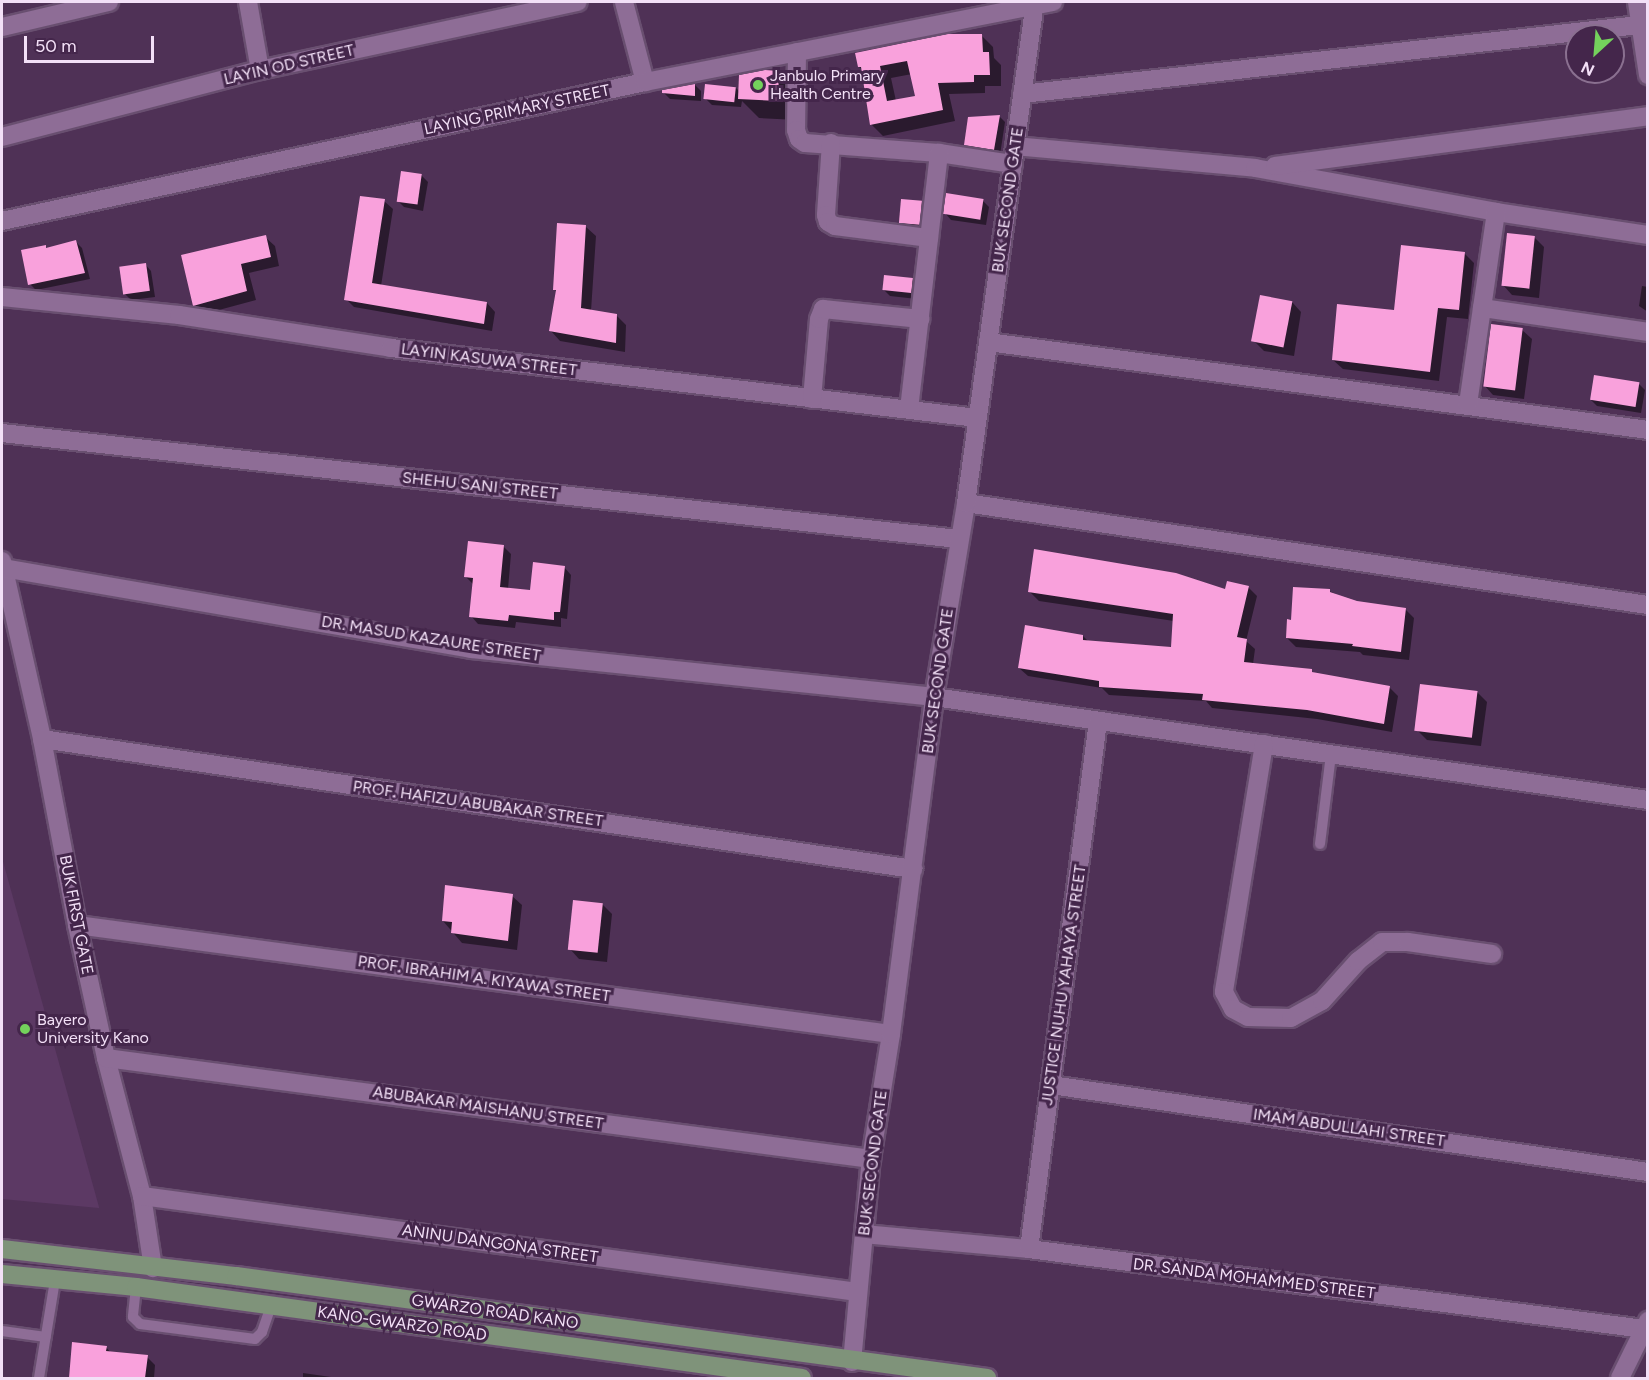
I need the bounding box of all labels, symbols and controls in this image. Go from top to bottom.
scale bar [27,24,158,62]
north arrow [1565,24,1625,84]
text: 50 m [35,35,77,57]
street label: LAYIN OD STREET [222,41,356,89]
text: N [1578,58,1597,80]
place label: Janbulo Primary Health Centre [770,66,884,104]
marker: Janbulo Primary Health Centre [751,78,765,92]
street label: LAYING PRIMARY STREET [422,81,612,139]
street label: BUK SECOND GATE [988,126,1028,274]
street label: LAYIN KASUWA STREET [400,340,578,380]
street label: SHEHU SANI STREET [401,468,559,504]
street label: BUK SECOND GATE [918,607,958,755]
street label: DR. MASUD KAZAURE STREET [320,612,542,666]
street label: PROF. HAFIZU ABUBAKAR STREET [352,777,604,831]
street label: BUK FIRST GATE [55,854,97,976]
street label: JUSTICE NUHU YAHAYA STREET [1038,864,1090,1106]
street label: PROF. IBRAHIM A. KIYAWA STREET [357,952,611,1006]
place label: Bayero University Kano [37,1010,149,1048]
marker: Bayero University Kano [18,1022,32,1036]
street label: ABUBAKAR MAISHANU STREET [372,1082,604,1134]
street label: BUK SECOND GATE [855,1089,891,1237]
street label: IMAM ABDULLAHI STREET [1252,1105,1446,1151]
street label: ANINU DANGONA STREET [401,1221,599,1267]
street label: DR. SANDA MOHAMMED STREET [1132,1255,1376,1303]
street label: GWARZO ROAD KANO [410,1291,580,1333]
street label: KANO-GWARZO ROAD [316,1303,488,1345]

